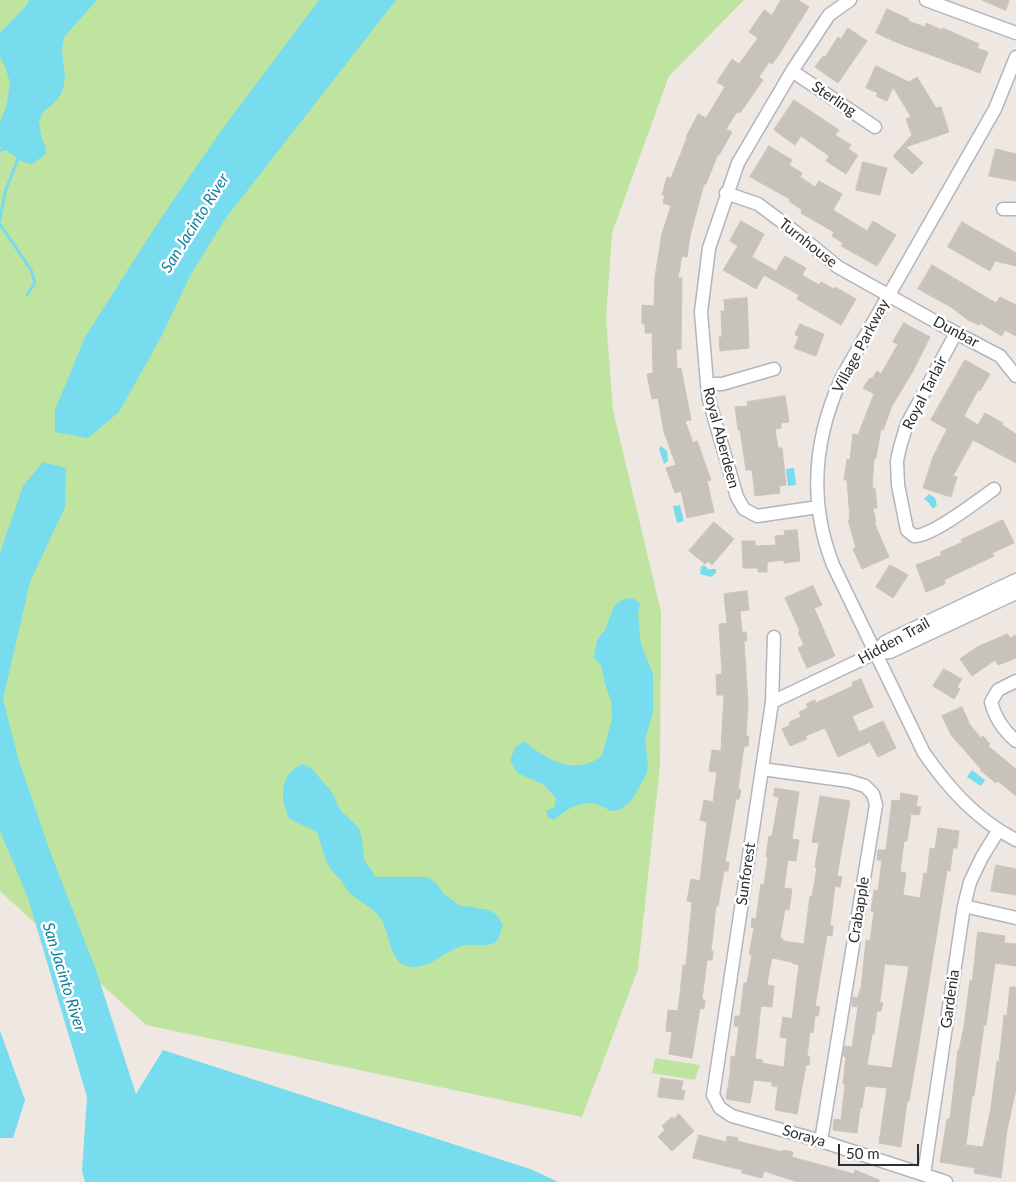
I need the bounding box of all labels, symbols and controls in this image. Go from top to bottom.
street label: Sterling [808,78,860,120]
water label: San Jacinto River [157,170,233,276]
street label: Turnhouse [775,215,841,271]
street label: Village Parkway [829,296,893,396]
street label: Dunbar [930,312,982,352]
street label: Royal Tarlair [899,353,951,433]
street label: Royal Aberdeen [699,386,743,490]
street label: Hidden Trail [855,614,933,668]
street label: Sunforest [733,842,759,906]
street label: Crabapple [845,876,873,944]
water label: San Jacinto River [38,920,90,1034]
street label: Gardenia [937,968,963,1030]
street label: Soraya [780,1121,828,1151]
scale bar [841,1134,922,1166]
text: 50 m [846,1144,880,1162]

